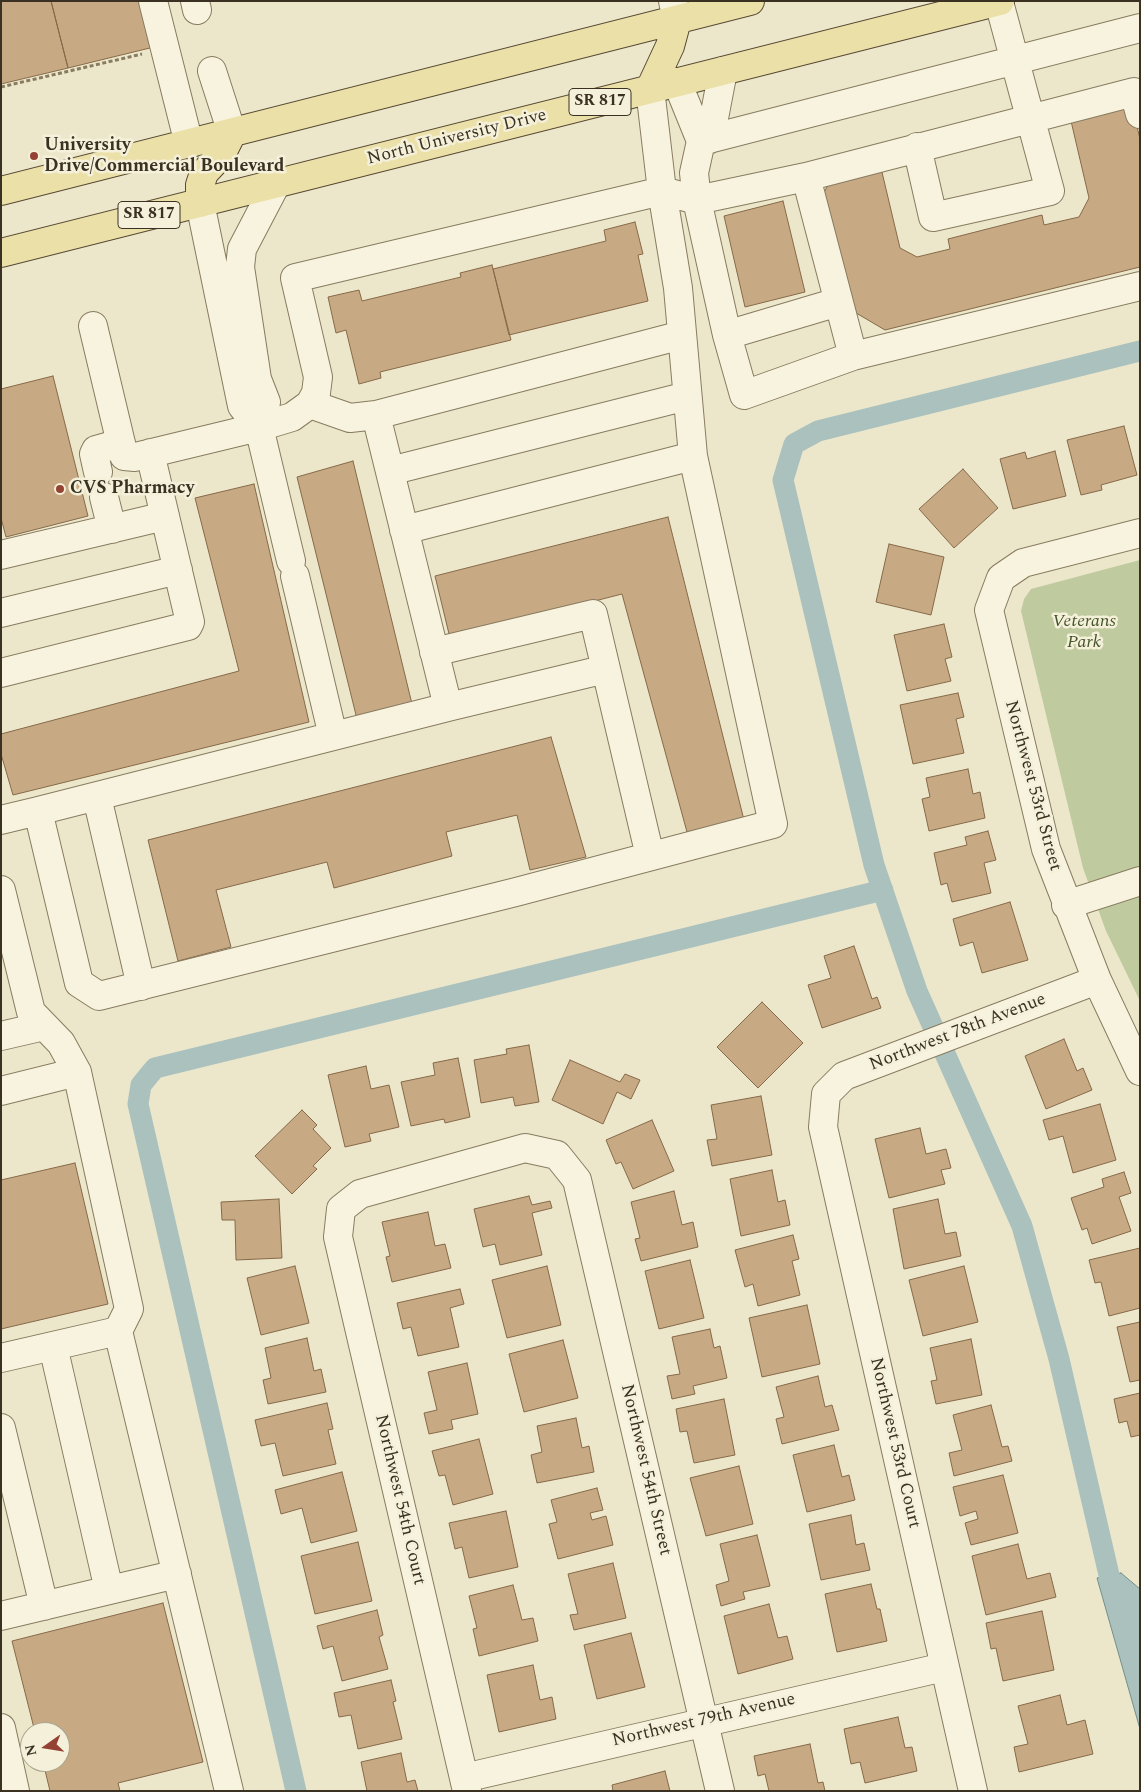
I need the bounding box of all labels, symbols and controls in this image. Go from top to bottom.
road number: SR 817 [569,88,631,115]
street label: North University Drive [365,105,549,171]
place label: University Drive/Commercial Boulevard [44,135,284,178]
marker: University Drive/Commercial Boulevard [28,150,40,162]
road number: SR 817 [118,202,180,228]
place label: CVS Pharmacy [70,478,194,500]
marker: CVS Pharmacy [54,483,66,495]
park label: Veterans Park [1052,611,1116,654]
street label: Northwest 53rd Street [999,698,1065,874]
street label: Northwest 78th Avenue [867,989,1049,1077]
street label: Northwest 53rd Court [864,1355,924,1531]
street label: Northwest 54th Street [615,1382,675,1558]
street label: Northwest 54th Court [369,1413,429,1587]
street label: Northwest 79th Avenue [610,1689,798,1753]
north arrow [20,1722,70,1772]
text: N [19,1742,42,1758]

